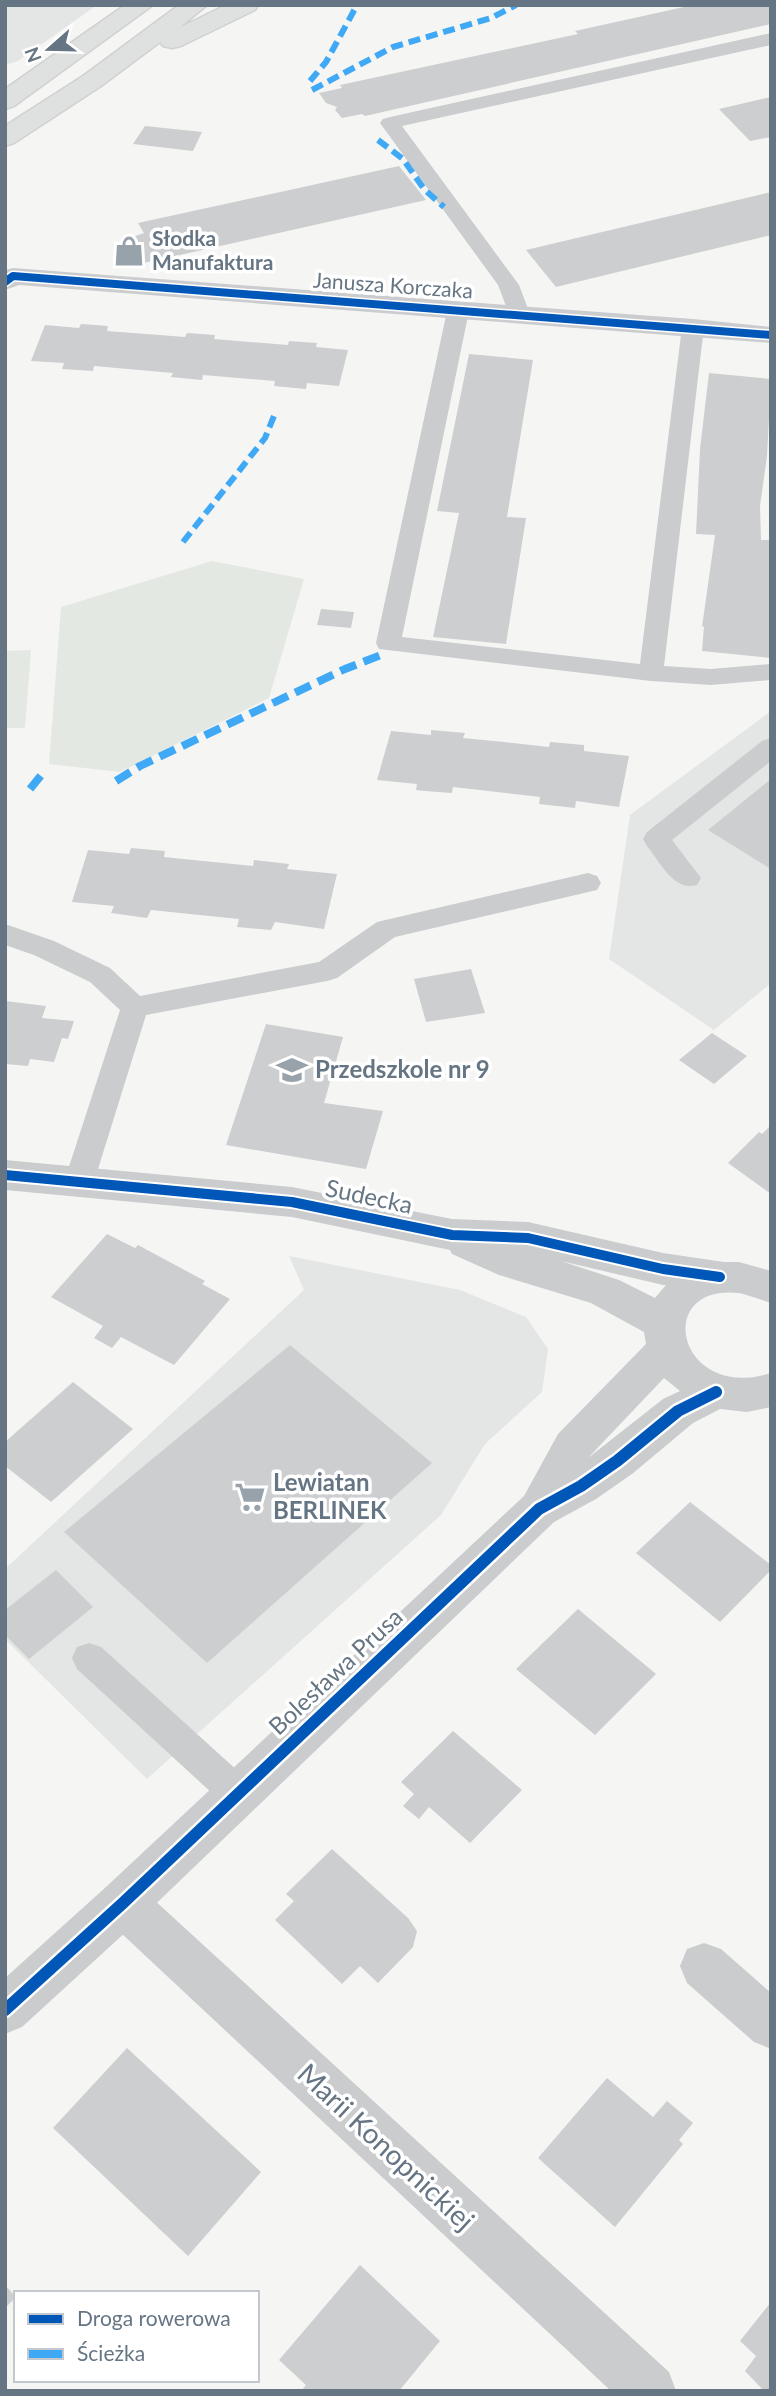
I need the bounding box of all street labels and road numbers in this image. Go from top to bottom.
street label: Janusza Korczaka [312,266,474,303]
street label: Sudecka [323,1172,415,1219]
street label: Bolesława Prusa [262,1602,408,1740]
street label: Marii Konopnickiej [291,2056,482,2237]

